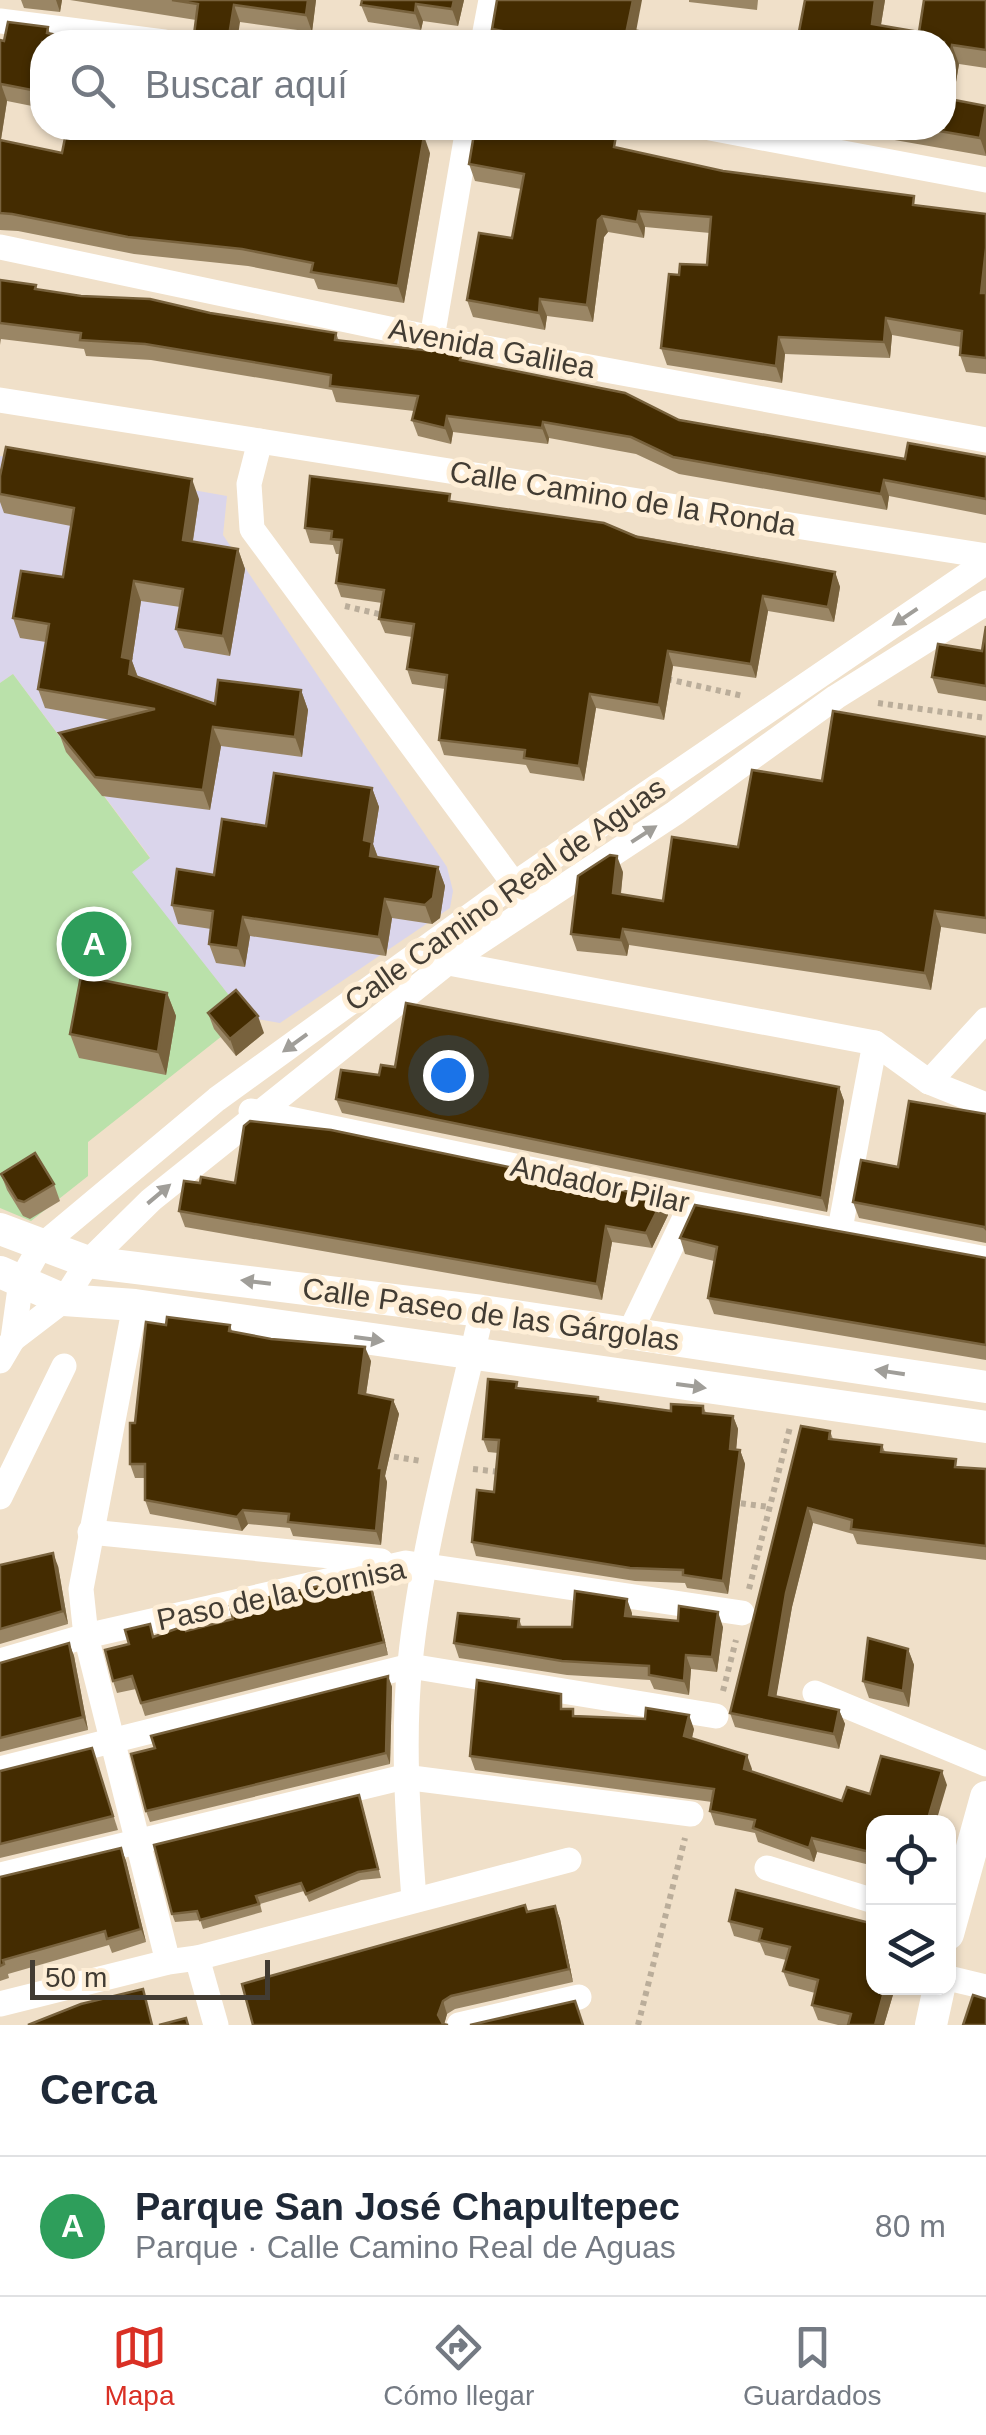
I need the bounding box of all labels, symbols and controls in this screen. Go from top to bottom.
search box [30,30,956,140]
icon: search [65,58,120,113]
text: Buscar aquí [145,64,348,106]
street label: Avenida Galilea [386,312,598,384]
street label: Calle Camino de la Ronda [447,454,799,542]
one-way arrow [892,607,919,625]
street label: Calle Camino Real de Aguas [338,770,672,1018]
one-way arrow [630,825,658,843]
pin: A [62,906,126,982]
one-way arrow [281,1033,308,1052]
your location [423,1050,474,1101]
street label: Andador Pilar [508,1149,692,1219]
one-way arrow [146,1184,171,1206]
street label: Calle Paseo de las Gárgolas [300,1271,682,1357]
one-way arrow [240,1274,271,1290]
one-way arrow [354,1332,385,1348]
one-way arrow [873,1364,905,1380]
one-way arrow [675,1378,707,1394]
street label: Paso de la Cornisa [154,1551,409,1636]
map controls [866,1815,956,1995]
button: locate [866,1815,956,1905]
button: layers [866,1905,956,1995]
scale bar [30,1955,270,2000]
text: 50 m [45,1962,107,1993]
text: Cerca [40,2066,157,2113]
text: Parque San José Chapultepec [135,2186,680,2228]
text: A [61,2208,84,2244]
text: 80 m [875,2208,946,2244]
text: Parque · Calle Camino Real de Aguas [135,2229,676,2265]
tab: Mapa [104,2320,174,2412]
tab: Cómo llegar [383,2320,534,2412]
tab: Guardados [743,2320,882,2412]

